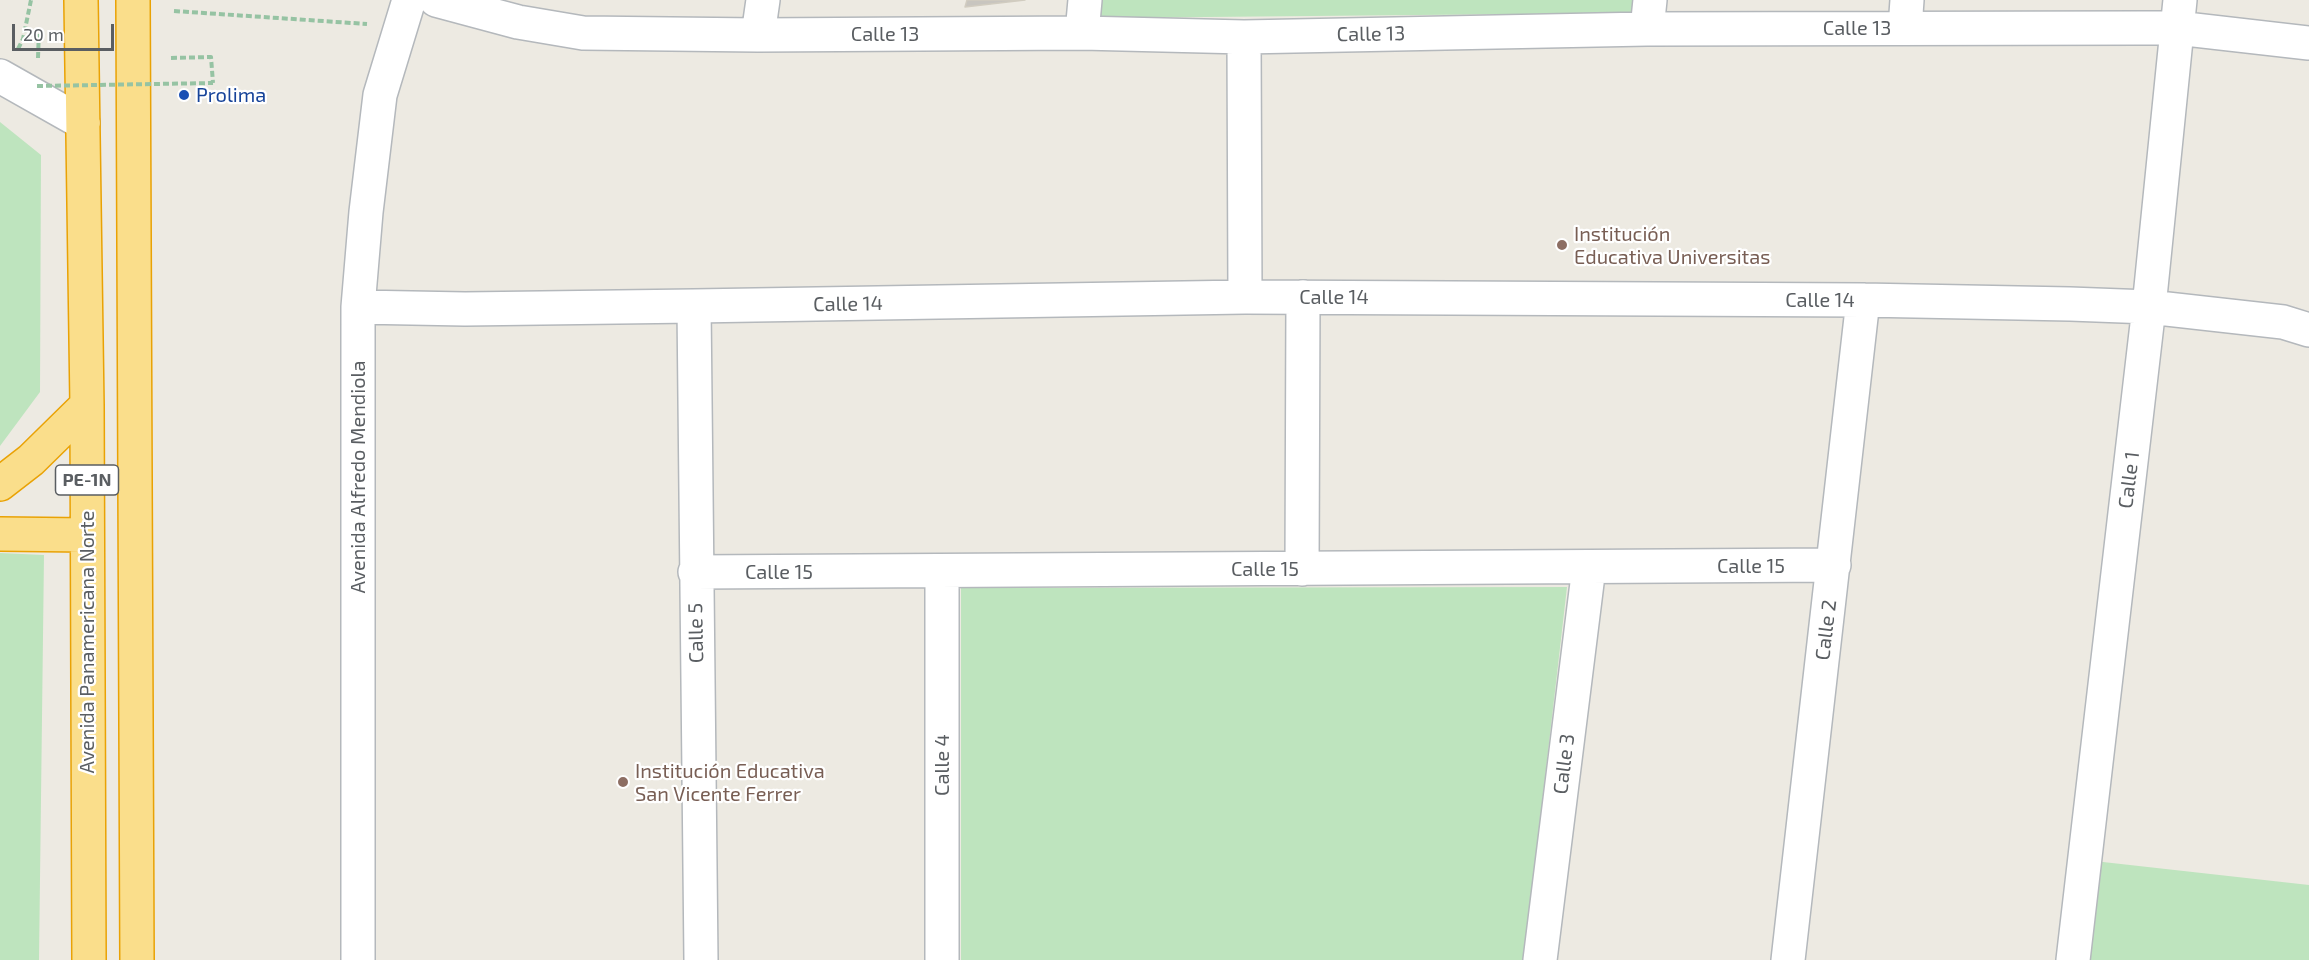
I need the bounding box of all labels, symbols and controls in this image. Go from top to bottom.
scale bar [15,12,117,50]
street label: Calle 13 [1823,16,1891,40]
street label: Calle 13 [1337,21,1405,47]
street label: Calle 13 [851,22,919,46]
text: 20 m [23,23,64,45]
place label: Prolima [196,83,266,107]
marker: Prolima [177,88,191,102]
place label: Institución Educativa Universitas [1574,222,1770,269]
marker: Institución Educativa Universitas [1555,238,1569,252]
street label: Calle 14 [1299,285,1369,309]
street label: Calle 14 [1785,288,1855,312]
street label: Calle 14 [813,291,883,317]
street label: Avenida Alfredo Mendiola [346,360,370,594]
street label: Calle 1 [2114,450,2144,510]
road number: PE-1N [56,465,118,495]
street label: Avenida Panamericana Norte [75,511,99,773]
street label: Calle 15 [1717,554,1785,578]
street label: Calle 15 [1231,557,1299,581]
street label: Calle 15 [745,560,813,584]
street label: Calle 2 [1810,598,1842,662]
street label: Calle 5 [683,603,709,663]
street label: Calle 3 [1548,732,1580,796]
street label: Calle 4 [930,734,954,796]
place label: Institución Educativa San Vicente Ferrer [635,759,825,806]
marker: Institución Educativa San Vicente Ferrer [616,775,630,789]

